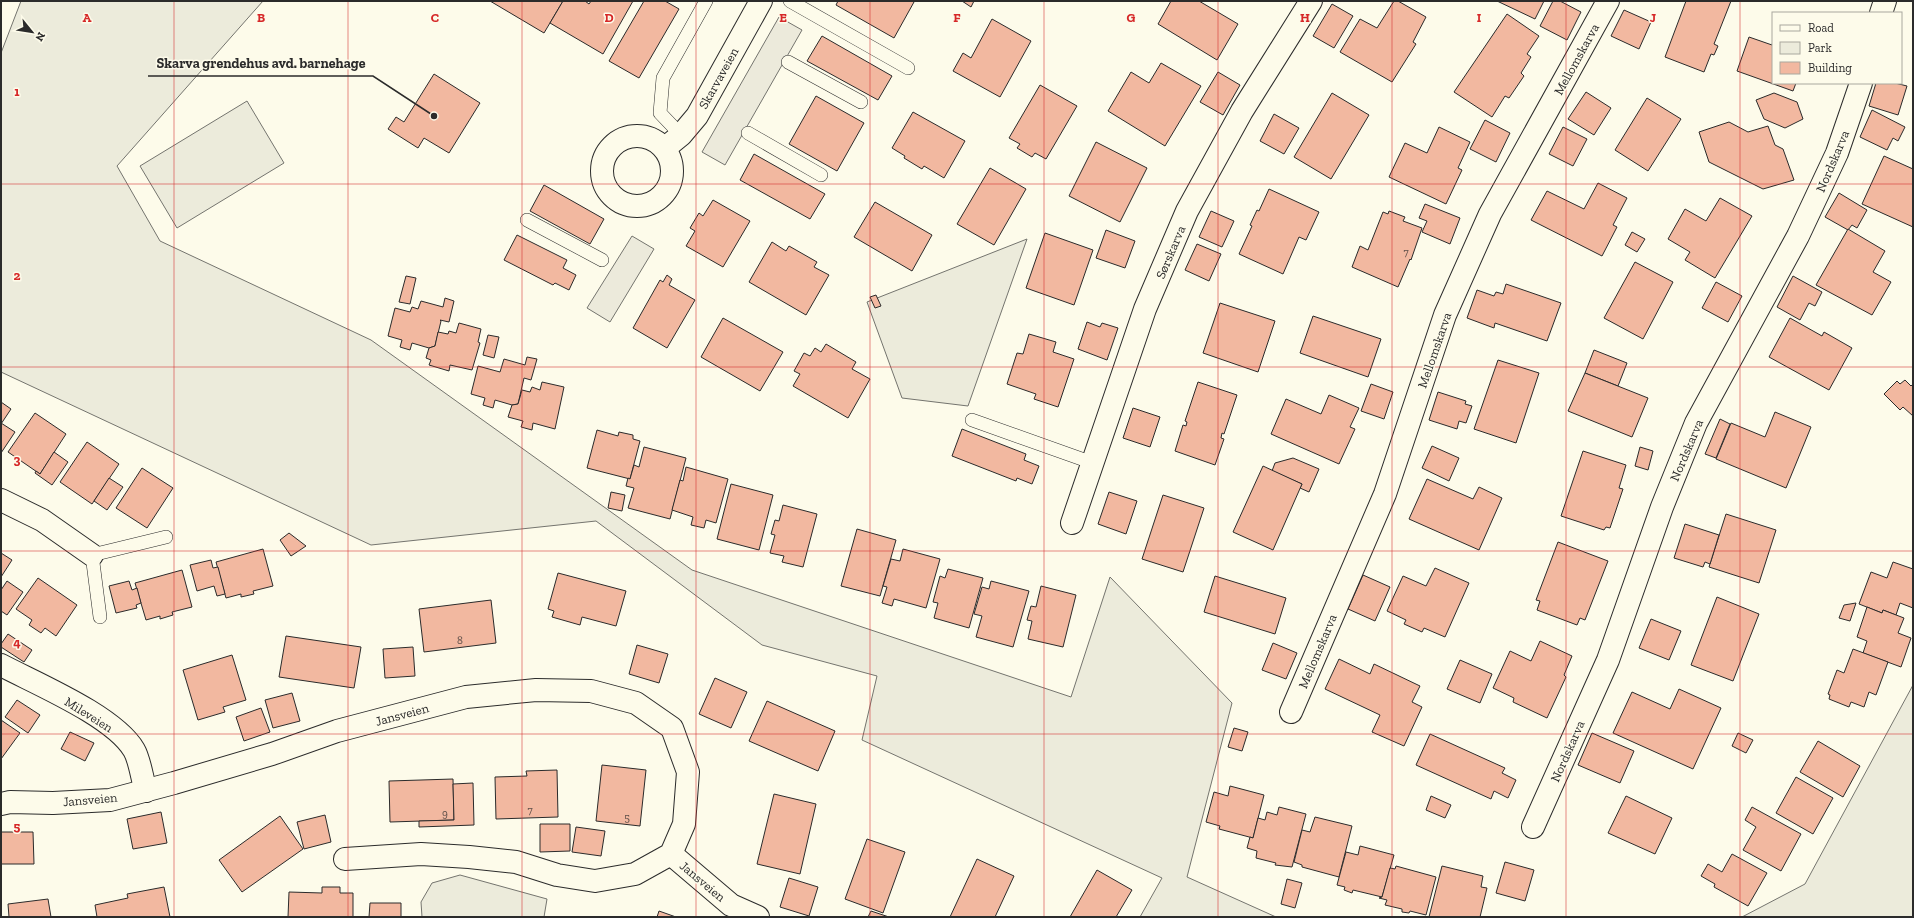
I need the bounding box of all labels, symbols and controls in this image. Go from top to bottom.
text: A [83,10,92,25]
text: B [257,10,265,25]
text: C [431,10,439,25]
text: D [604,10,614,25]
text: E [779,10,787,25]
text: F [953,10,961,25]
text: G [1127,10,1136,25]
text: H [1300,10,1310,25]
text: I [1477,10,1482,25]
text: J [1650,10,1656,25]
north arrow [12,12,52,52]
legend [1772,12,1902,84]
street label: Mellomskarva [1551,20,1603,98]
text: Road [1808,21,1834,35]
text: N [32,30,48,44]
text: Park [1808,41,1833,55]
street label: Skarvaveien [695,44,742,112]
callout: Skarva grendehus avd. barnehage [148,50,373,76]
text: Skarva grendehus avd. barnehage [157,55,366,72]
text: Building [1808,61,1852,75]
text: 1 [14,84,20,99]
street label: Nordskarva [1813,127,1852,194]
street label: Sørskarva [1153,223,1189,281]
house number: 7 [1403,246,1409,259]
text: 2 [14,268,21,283]
street label: Mellomskarva [1414,310,1455,390]
street label: Nordskarva [1667,416,1706,483]
text: 3 [14,452,21,467]
street label: Mellomskarva [1295,611,1340,691]
house number: 8 [457,634,463,647]
text: 4 [13,635,21,650]
street label: Mileveien [62,694,116,735]
street label: Jansveien [374,700,431,729]
street label: Nordskarva [1547,718,1588,784]
street label: Jansveien [62,790,118,809]
house number: 7 [527,804,533,817]
house number: 9 [442,807,448,820]
house number: 5 [624,811,630,824]
text: 5 [14,819,21,834]
street label: Jansveien [677,858,729,905]

